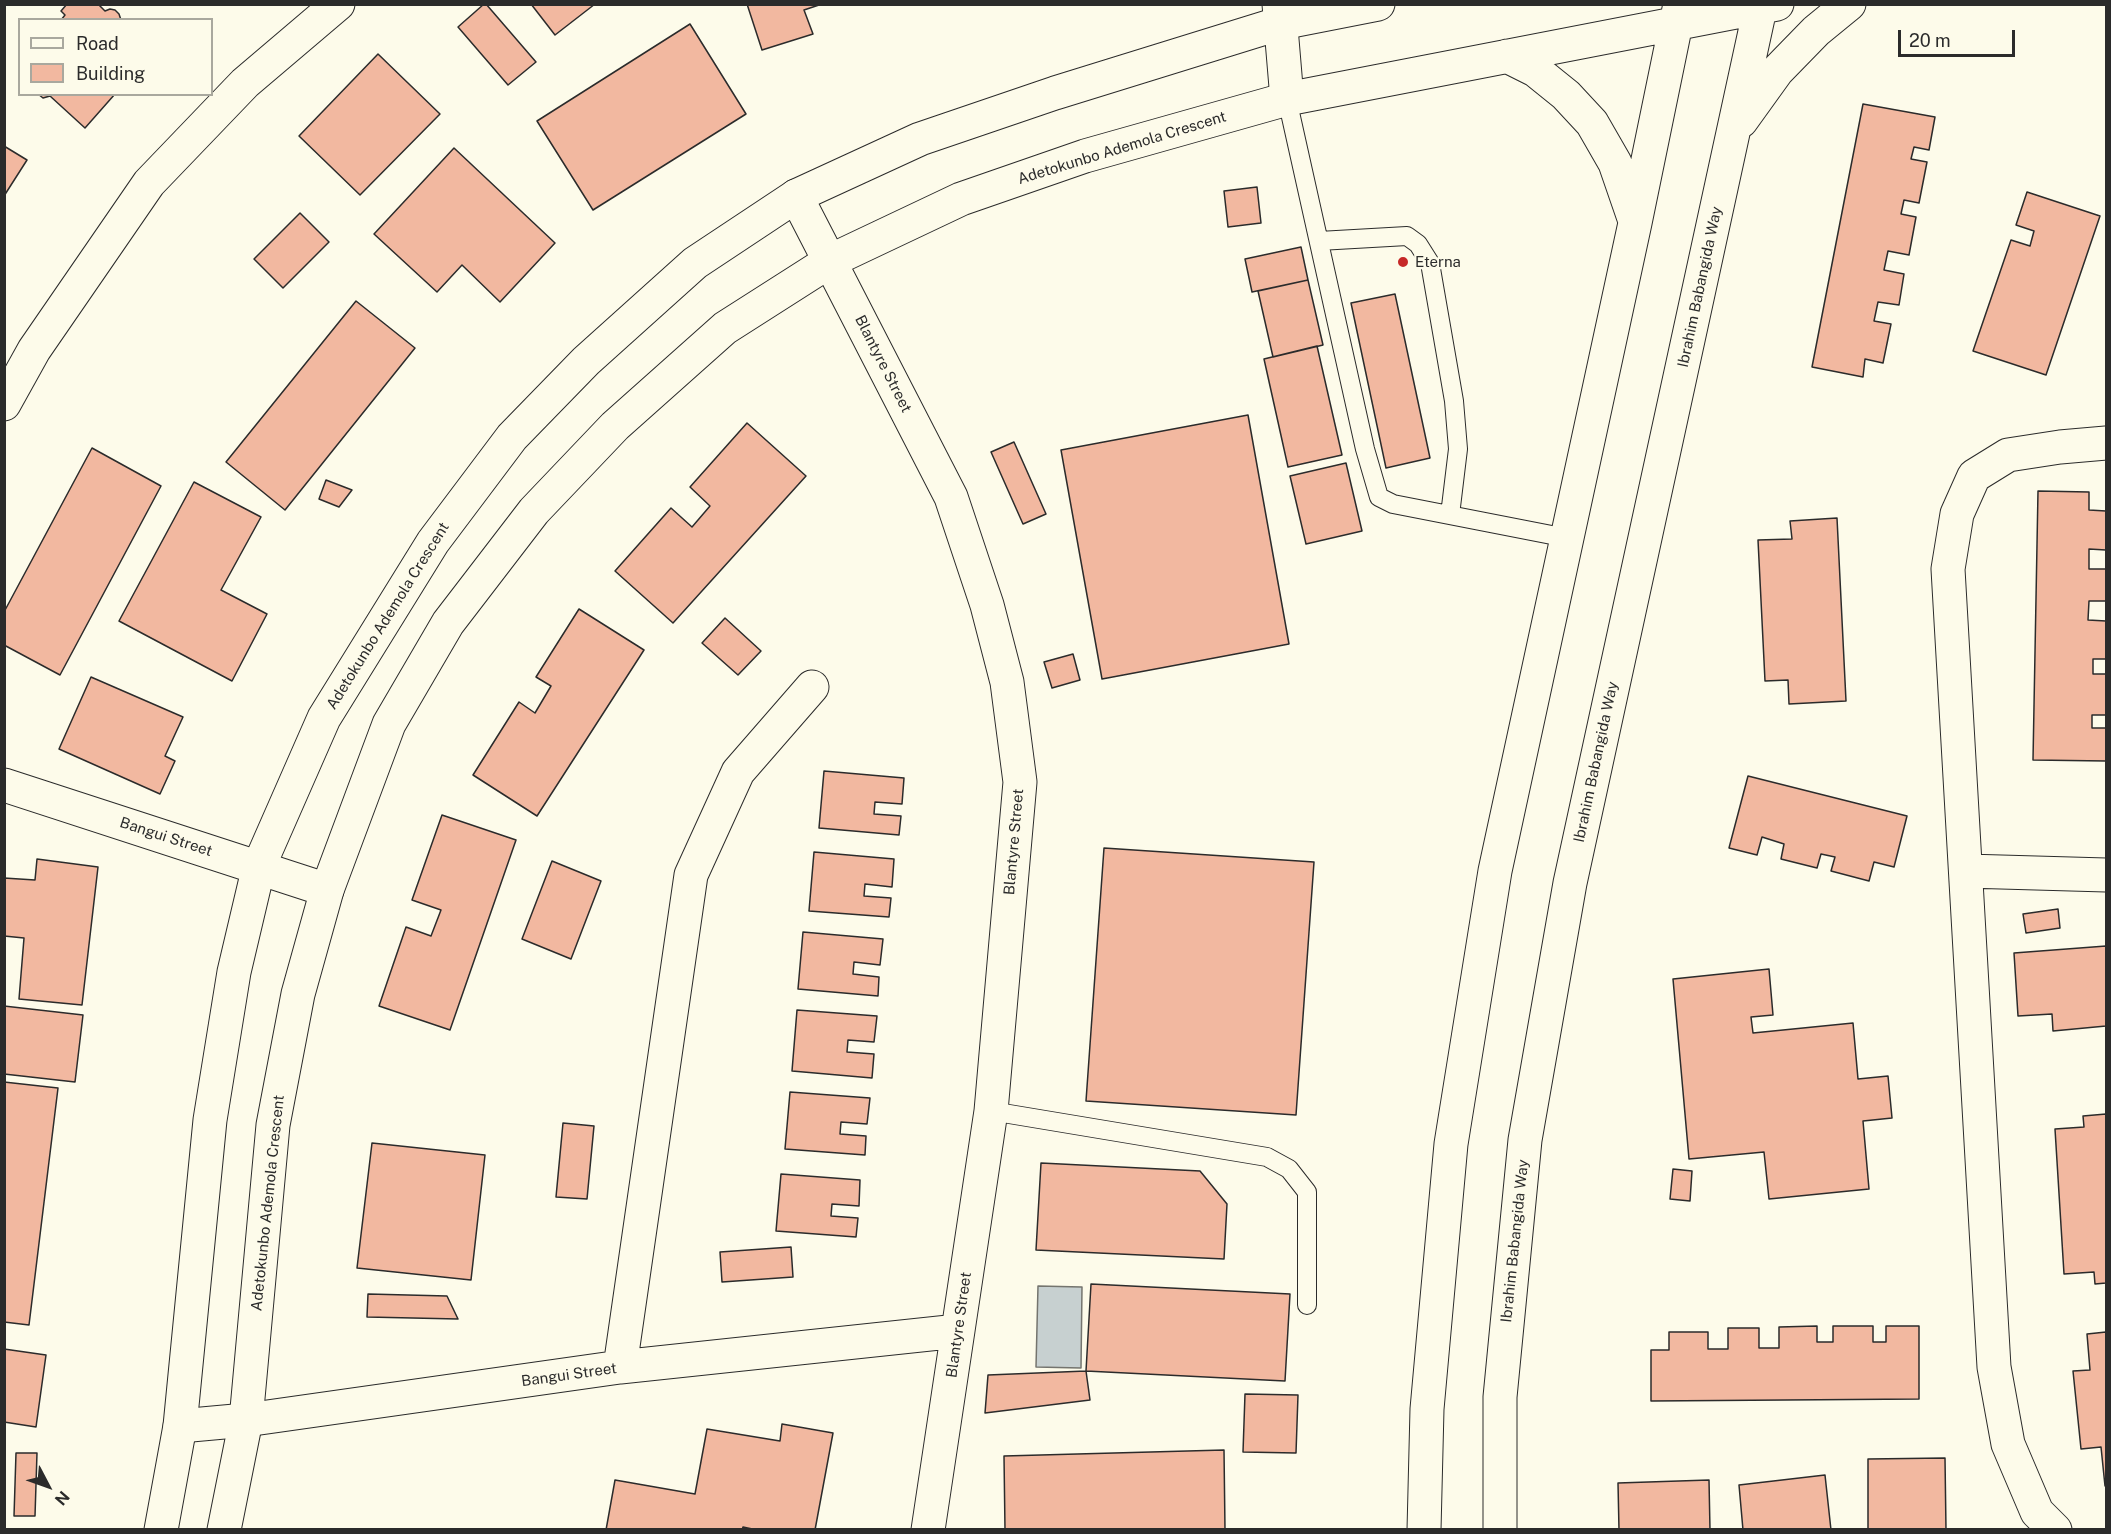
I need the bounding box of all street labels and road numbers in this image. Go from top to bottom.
street label: Adetokunbo Ademola Crescent [1016,108,1228,188]
street label: Ibrahim Babangida Way [1674,205,1726,369]
street label: Blantyre Street [851,312,915,416]
street label: Adetokunbo Ademola Crescent [323,519,453,713]
street label: Ibrahim Babangida Way [1570,680,1622,844]
street label: Blantyre Street [1000,788,1028,896]
street label: Bangui Street [118,814,214,860]
street label: Adetokunbo Ademola Crescent [248,1094,288,1312]
street label: Ibrahim Babangida Way [1497,1159,1533,1323]
street label: Blantyre Street [943,1271,975,1379]
street label: Bangui Street [520,1359,618,1391]

